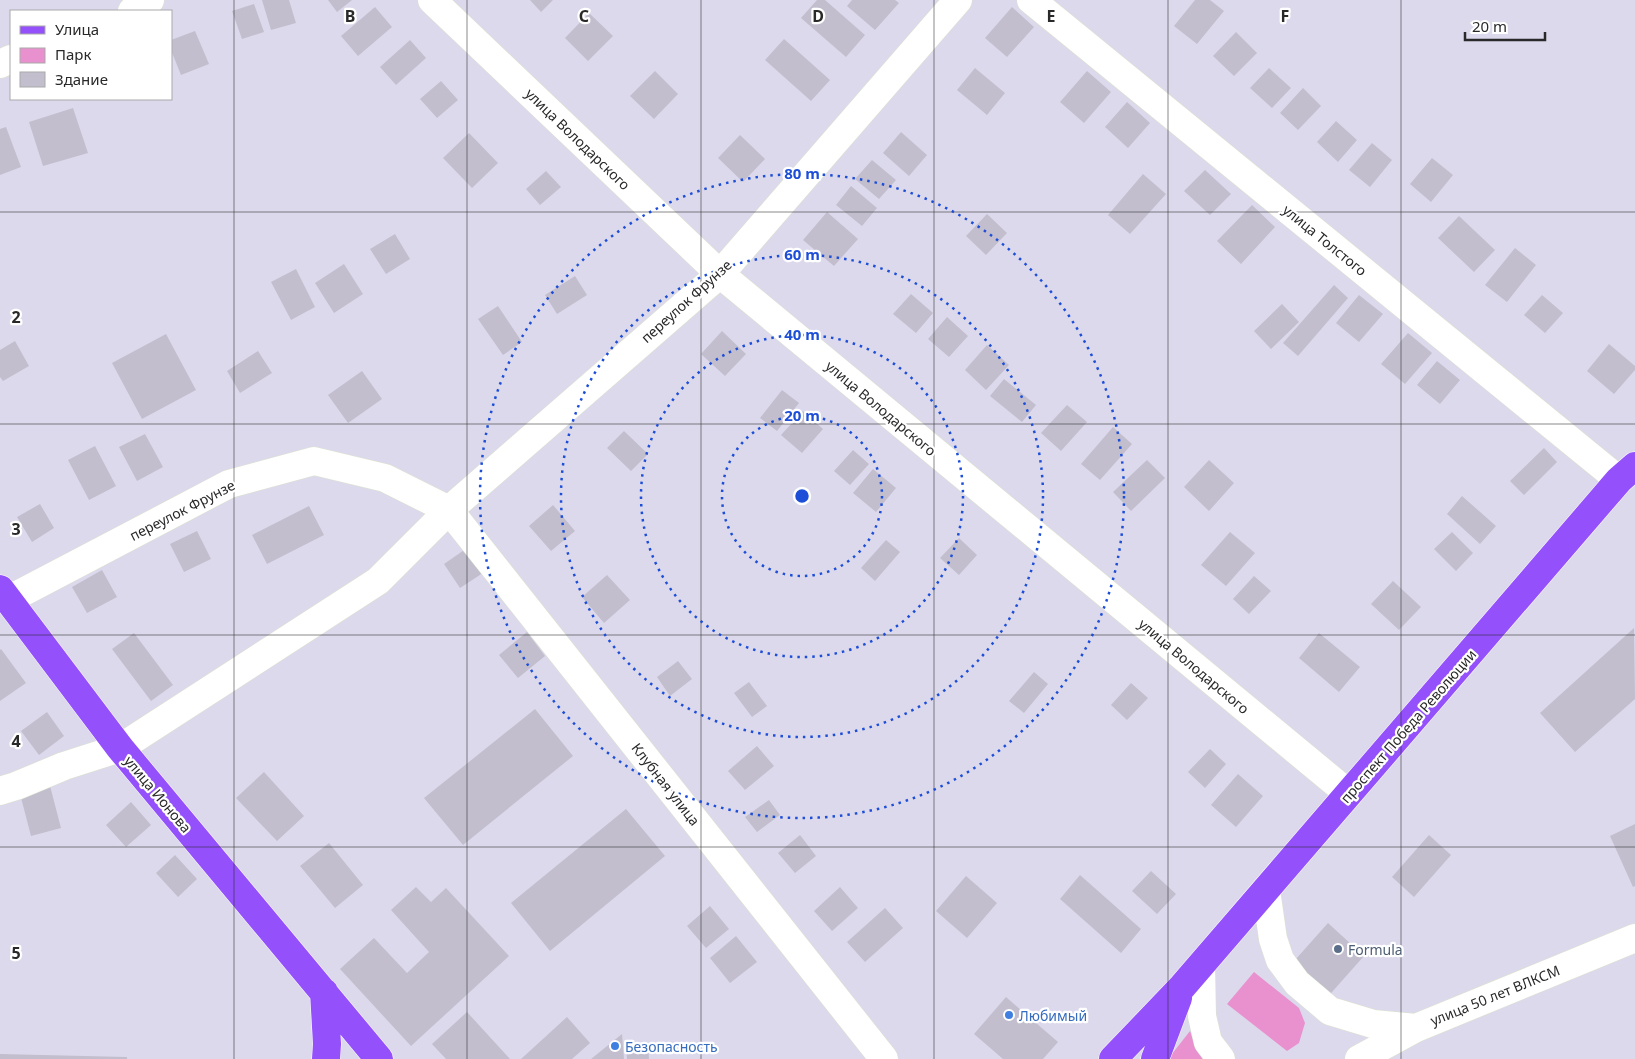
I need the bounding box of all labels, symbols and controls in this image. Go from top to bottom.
text: B [345,5,355,27]
text: C [579,5,589,27]
text: D [812,5,824,27]
text: E [1047,5,1056,27]
text: F [1281,5,1289,27]
legend [10,10,172,100]
scale bar [1465,10,1545,42]
text: 20 m [1472,16,1507,36]
text: Улица [55,19,99,39]
text: Парк [55,44,91,64]
text: Здание [55,69,108,89]
street label: улица Володарского [522,84,634,194]
text: 80 m [784,163,820,183]
street label: улица Толстого [1279,200,1371,280]
text: 60 m [784,244,820,264]
street label: переулок Фрунзе [637,255,736,347]
text: 2 [11,306,21,328]
text: 40 m [784,324,820,344]
street label: улица Володарского [822,356,940,460]
text: 20 m [784,405,820,425]
street label: переулок Фрунзе [126,475,238,545]
centre of rings [793,487,811,505]
text: 3 [11,518,21,540]
street label: улица Володарского [1135,614,1253,718]
street label: проспект Победа Революции [1336,645,1480,807]
text: 4 [11,730,21,752]
street label: Клубная улица [628,739,704,829]
street label: улица Ионова [120,752,196,836]
place label: Formula [1348,940,1403,959]
text: 5 [11,942,21,964]
marker: Formula [1332,943,1344,955]
street label: улица 50 лет ВЛКСМ [1427,960,1563,1030]
place label: Любимый [1019,1006,1087,1025]
marker: Любимый [1003,1009,1015,1021]
place label: Безопасность [625,1037,718,1056]
marker: Безопасность [609,1040,621,1052]

